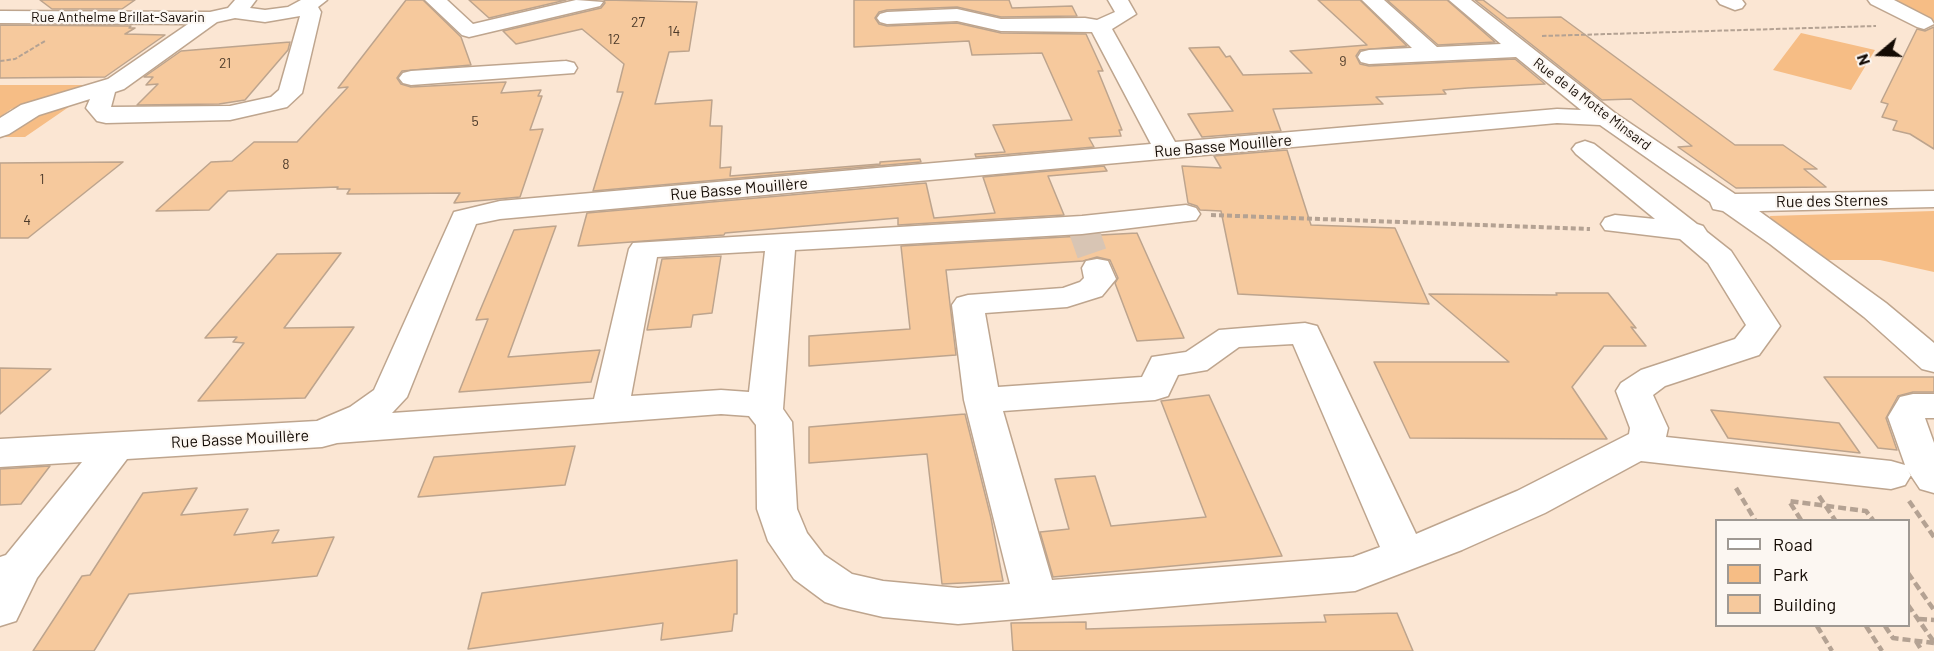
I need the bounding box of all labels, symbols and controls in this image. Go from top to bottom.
street label: Rue Anthelme Brillat-Savarin [31,9,205,25]
house number: 27 [631,14,645,30]
house number: 14 [668,23,680,39]
north arrow [1850,24,1910,84]
house number: 12 [608,31,620,47]
text: N [1852,52,1873,68]
house number: 9 [1339,53,1347,69]
street label: Rue de la Motte Minsard [1530,54,1654,154]
house number: 21 [219,55,231,71]
house number: 5 [471,113,479,129]
street label: Rue Basse Mouillère [1153,130,1293,162]
house number: 8 [282,156,290,172]
house number: 1 [40,171,44,187]
street label: Rue Basse Mouillère [669,173,809,205]
street label: Rue des Sternes [1776,190,1888,212]
house number: 4 [23,212,31,228]
street label: Rue Basse Mouillère [171,426,309,452]
legend [1715,519,1910,627]
text: Road [1773,533,1813,555]
text: Park [1773,563,1808,585]
text: Building [1773,593,1836,615]

